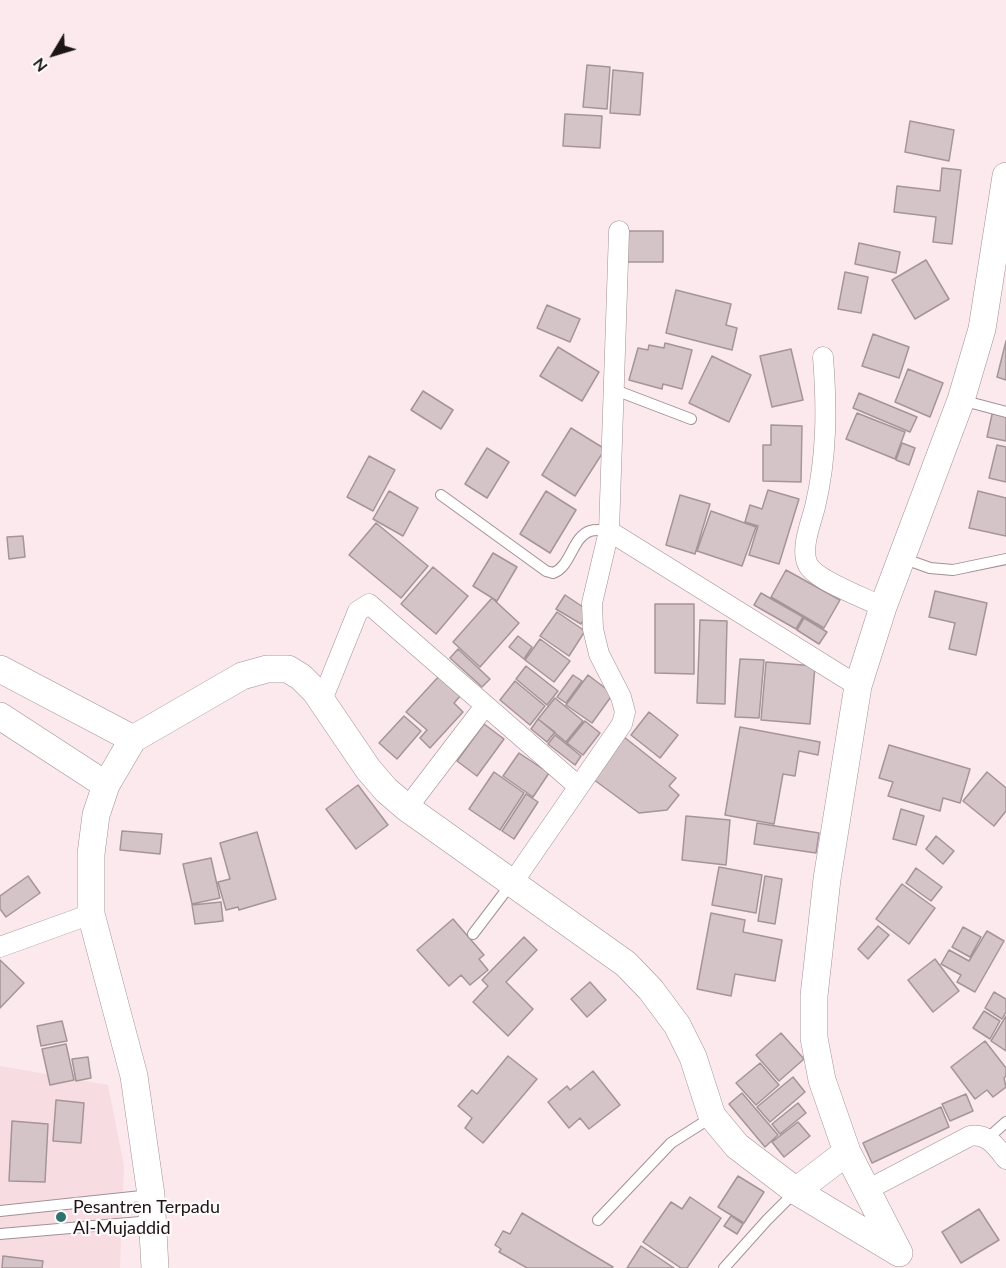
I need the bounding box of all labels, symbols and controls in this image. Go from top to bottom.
north arrow [24,24,84,84]
text: N [28,55,51,76]
place label: Pesantren Terpadu Al-Mujaddid [73,1196,220,1238]
marker: Pesantren Terpadu Al-Mujaddid [54,1210,68,1224]

